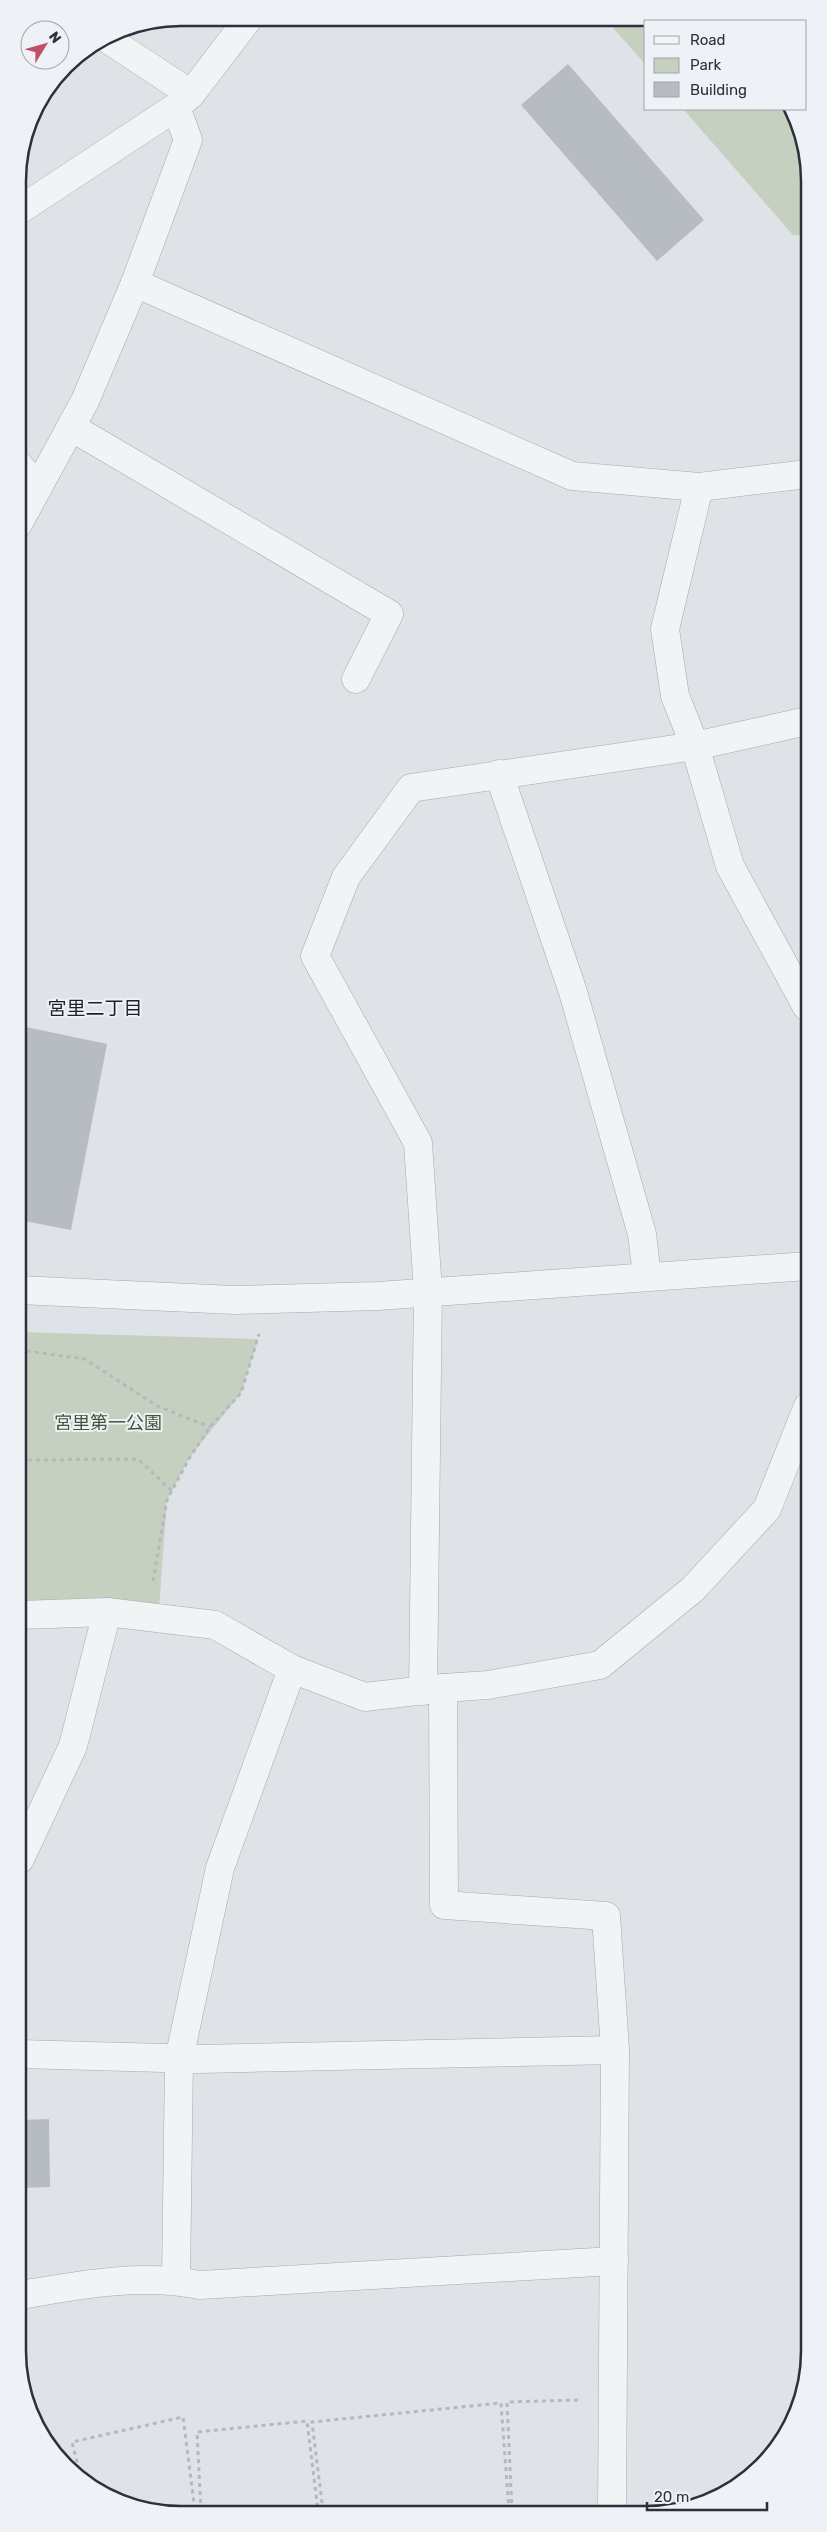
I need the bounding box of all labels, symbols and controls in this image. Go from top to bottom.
north arrow [20,20,70,70]
legend [644,20,807,110]
text: N [45,28,65,47]
text: Road [690,31,726,49]
text: Park [690,56,721,74]
text: Building [690,81,747,99]
district label: 宮里二丁目 [47,997,143,1020]
park label: 宮里第一公園 [54,1412,162,1434]
scale bar [647,2480,767,2512]
text: 20 m [654,2488,689,2506]

